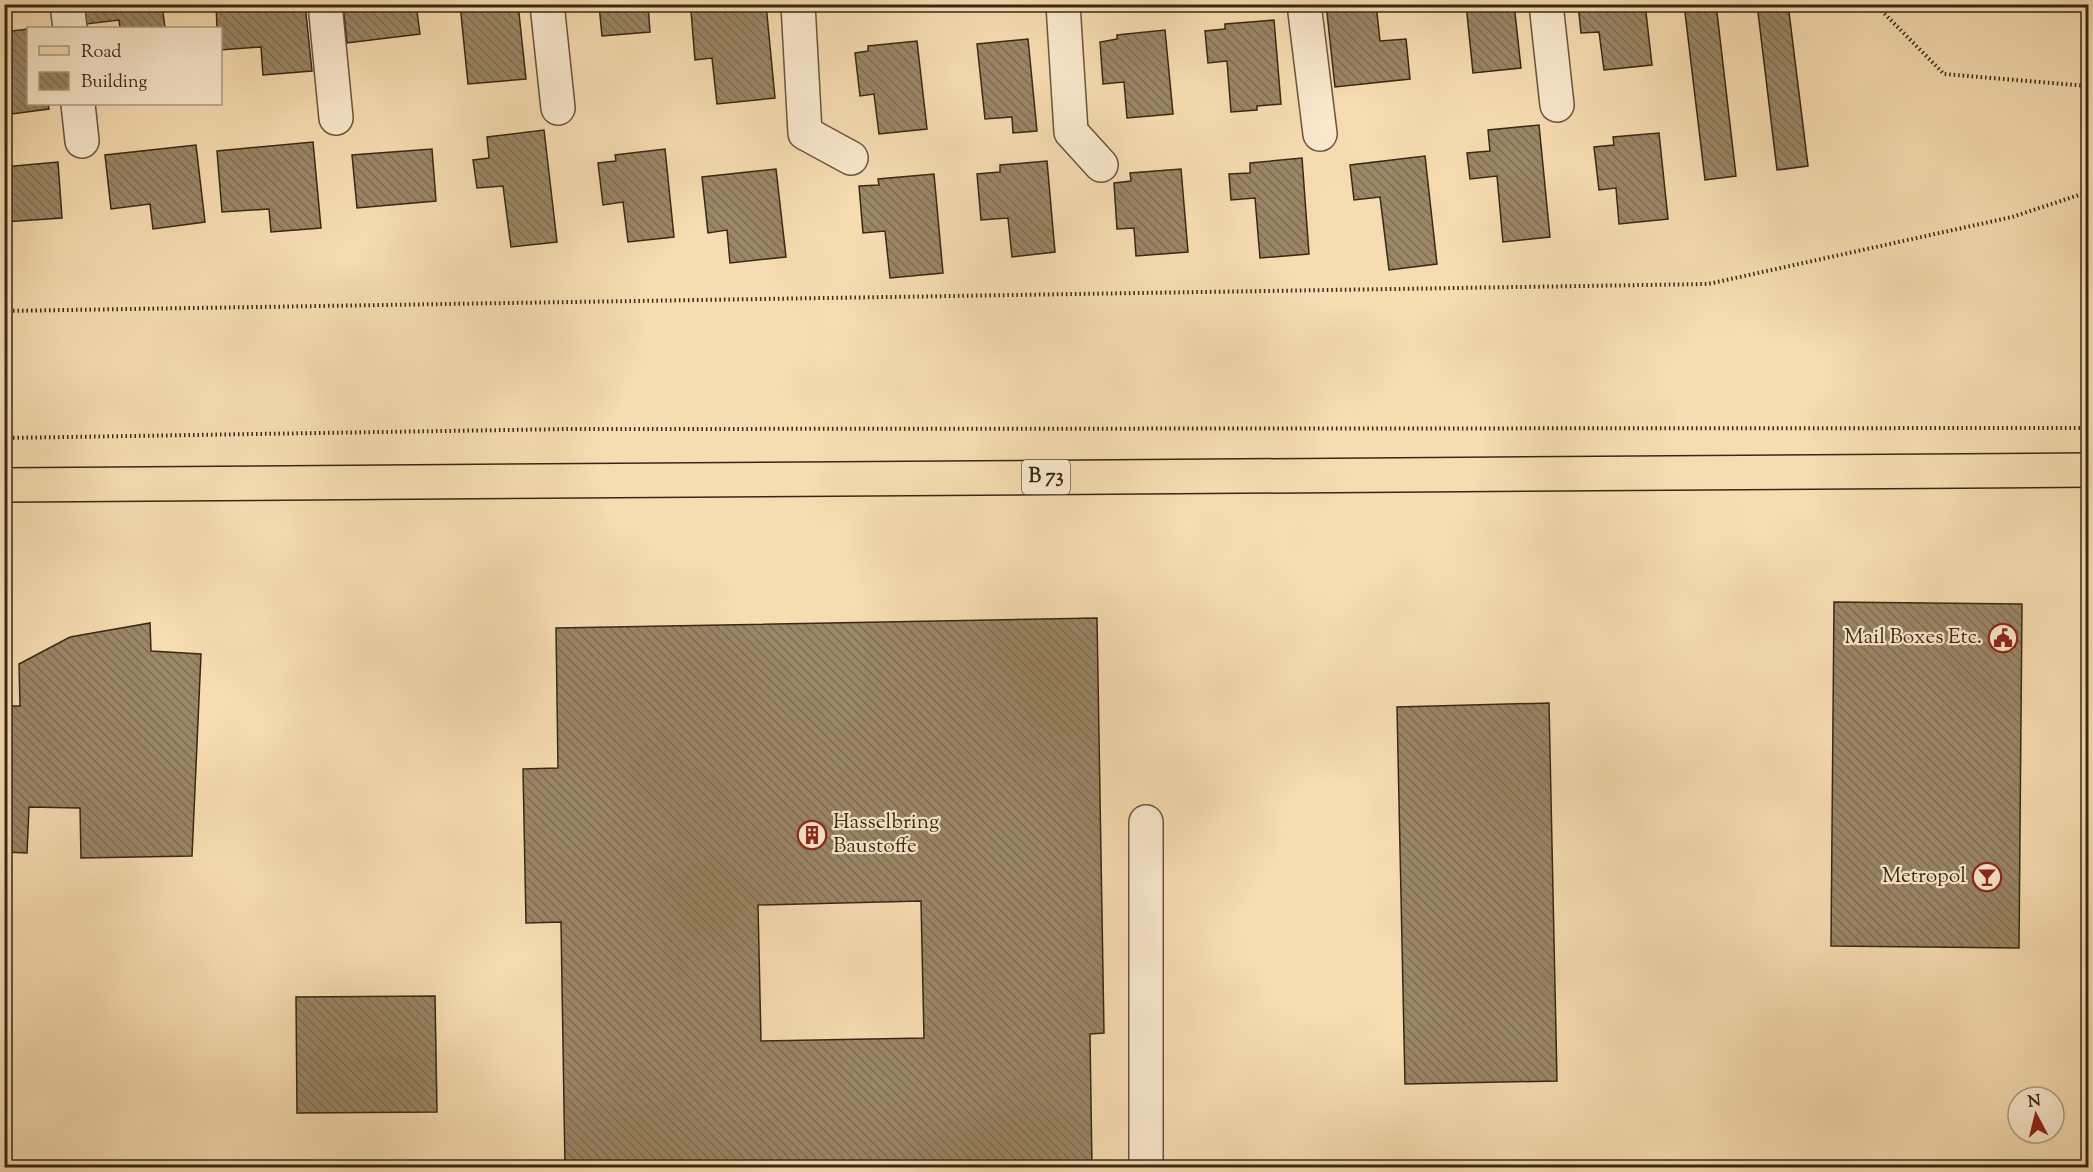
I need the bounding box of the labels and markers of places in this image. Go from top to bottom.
public building icon: Mail Boxes Etc. [1987,622,2019,654]
place label: Mail Boxes Etc. [1844,623,1982,653]
place label: Hasselbring Baustoffe [833,808,939,862]
building icon: Hasselbring Baustoffe [796,819,828,851]
bar icon: Metropol [1971,861,2003,893]
place label: Metropol [1882,862,1966,892]

